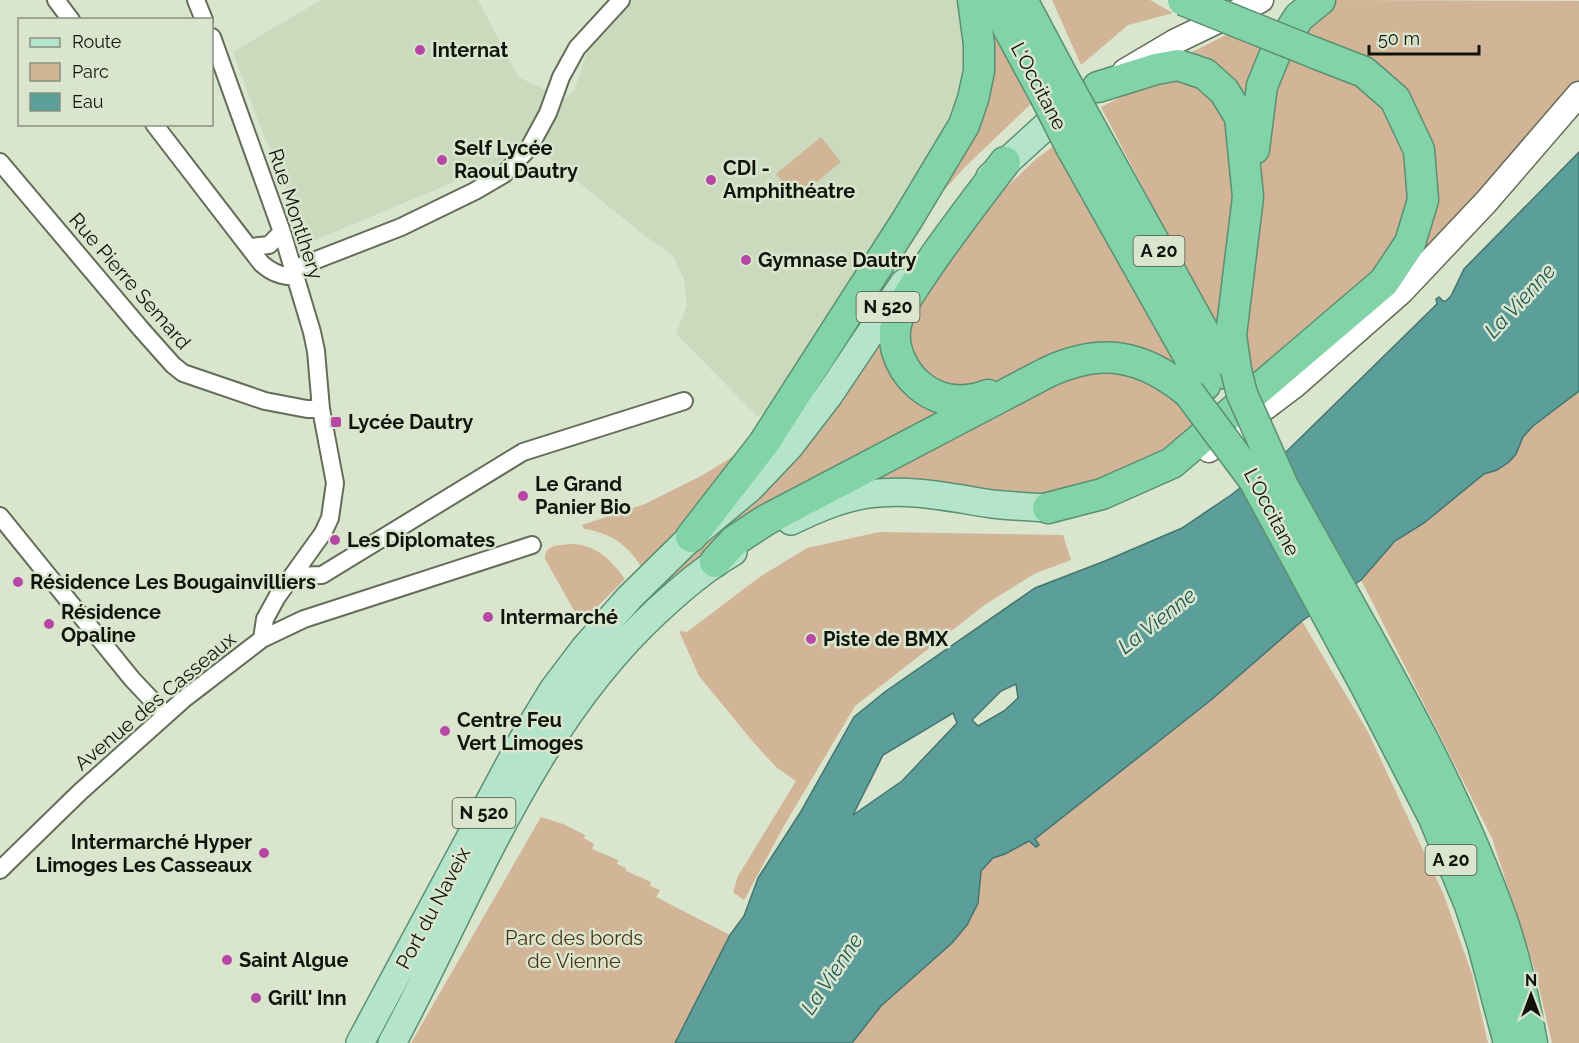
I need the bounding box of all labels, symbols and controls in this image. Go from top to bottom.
legend [18,18,213,126]
scale bar [1369,18,1478,56]
text: 50 m [1378,28,1420,49]
text: Route [72,31,122,52]
place label: Internat [432,38,508,62]
street label: L'Occitane [1006,38,1072,134]
marker: Internat [413,43,427,57]
text: Parc [72,61,109,82]
text: Eau [72,91,103,112]
place label: Self Lycée Raoul Dautry [454,136,578,183]
street label: Rue Montlhery [264,146,328,282]
marker: Self Lycée Raoul Dautry [435,153,449,167]
place label: CDI - Amphithéatre [723,156,855,203]
marker: CDI - Amphithéatre [704,173,718,187]
street label: Rue Pierre Semard [64,208,196,354]
road number: A 20 [1134,236,1184,266]
place label: Gymnase Dautry [758,248,917,272]
marker: Gymnase Dautry [739,253,753,267]
water label: La Vienne [1479,258,1560,343]
road number: N 520 [856,292,920,322]
place label: Lycée Dautry [348,410,473,434]
marker: Lycée Dautry [329,415,343,429]
street label: L'Occitane [1239,464,1305,560]
place label: Le Grand Panier Bio [535,472,631,519]
marker: Le Grand Panier Bio [516,489,530,503]
place label: Les Diplomates [347,528,495,552]
marker: Les Diplomates [328,533,342,547]
place label: Résidence Les Bougainvilliers [30,570,316,594]
marker: Résidence Les Bougainvilliers [11,575,25,589]
water label: La Vienne [1113,582,1201,659]
place label: Résidence Opaline [61,600,161,647]
place label: Intermarché [500,605,618,629]
marker: Intermarché [481,610,495,624]
marker: Résidence Opaline [42,617,56,631]
street label: Avenue des Casseaux [70,627,240,775]
place label: Piste de BMX [823,627,948,651]
marker: Piste de BMX [804,632,818,646]
place label: Centre Feu Vert Limoges [457,708,584,755]
marker: Centre Feu Vert Limoges [438,724,452,738]
road number: N 520 [452,798,516,828]
place label: Intermarché Hyper Limoges Les Casseaux [35,830,252,877]
street label: Port du Naveix [391,843,475,973]
road number: A 20 [1426,845,1476,875]
marker: Intermarché Hyper Limoges Les Casseaux [257,846,271,860]
park label: Parc des bords de Vienne [505,926,643,973]
water label: La Vienne [795,928,868,1019]
place label: Saint Algue [239,948,348,972]
marker: Saint Algue [220,953,234,967]
north arrow [1501,965,1561,1025]
text: N [1525,971,1537,990]
place label: Grill' Inn [268,986,347,1010]
marker: Grill' Inn [249,991,263,1005]

